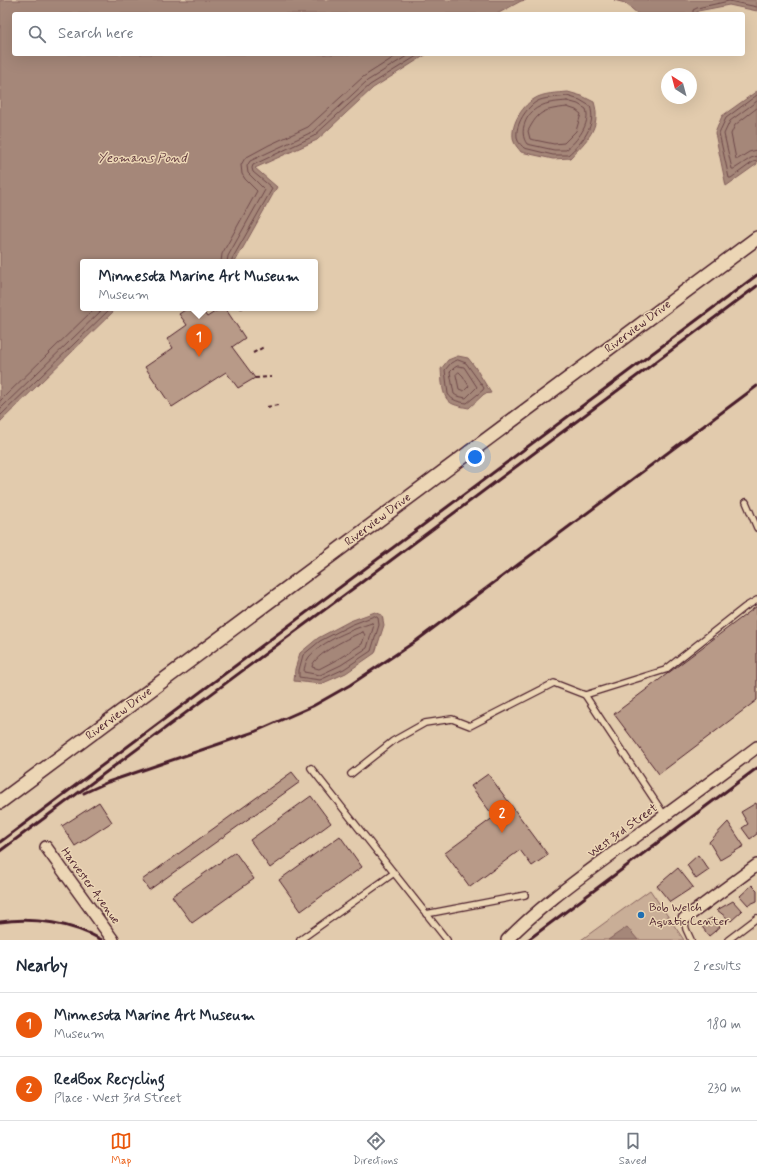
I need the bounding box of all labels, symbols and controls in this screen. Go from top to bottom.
search box [12,12,745,56]
icon: search [26,23,48,45]
text: Search here [58,24,134,44]
north arrow [661,68,697,104]
water label: Yeomans Pond [98,150,188,167]
popup [80,259,318,311]
text: Minnesota Marine Art Museum [98,267,300,287]
text: Museum [98,287,149,304]
street label: Riverview Drive [602,297,674,357]
pin: 1 [186,324,212,357]
your location [465,447,485,467]
street label: Riverview Drive [342,490,414,550]
street label: Riverview Drive [83,684,155,744]
pin: 2 [489,800,515,833]
street label: West 3rd Street [585,800,661,862]
street label: Harvester Avenue [57,844,123,928]
place label: Bob Welch Aquatic Center [649,900,729,930]
marker: Bob Welch Aquatic Center [636,910,646,920]
text: Nearby [16,955,68,977]
text: 2 results [694,958,741,975]
text: Minnesota Marine Art Museum [54,1006,255,1026]
text: 1 [26,1016,32,1033]
text: 180 m [706,1016,741,1033]
text: Museum [54,1026,105,1043]
text: RedBox Recycling [54,1070,165,1090]
text: 2 [26,1080,32,1097]
text: 230 m [707,1080,741,1097]
text: Place · West 3rd Street [54,1090,182,1107]
tab: Map [110,1130,132,1168]
tab: Directions [353,1130,398,1168]
tab: Saved [619,1130,647,1168]

